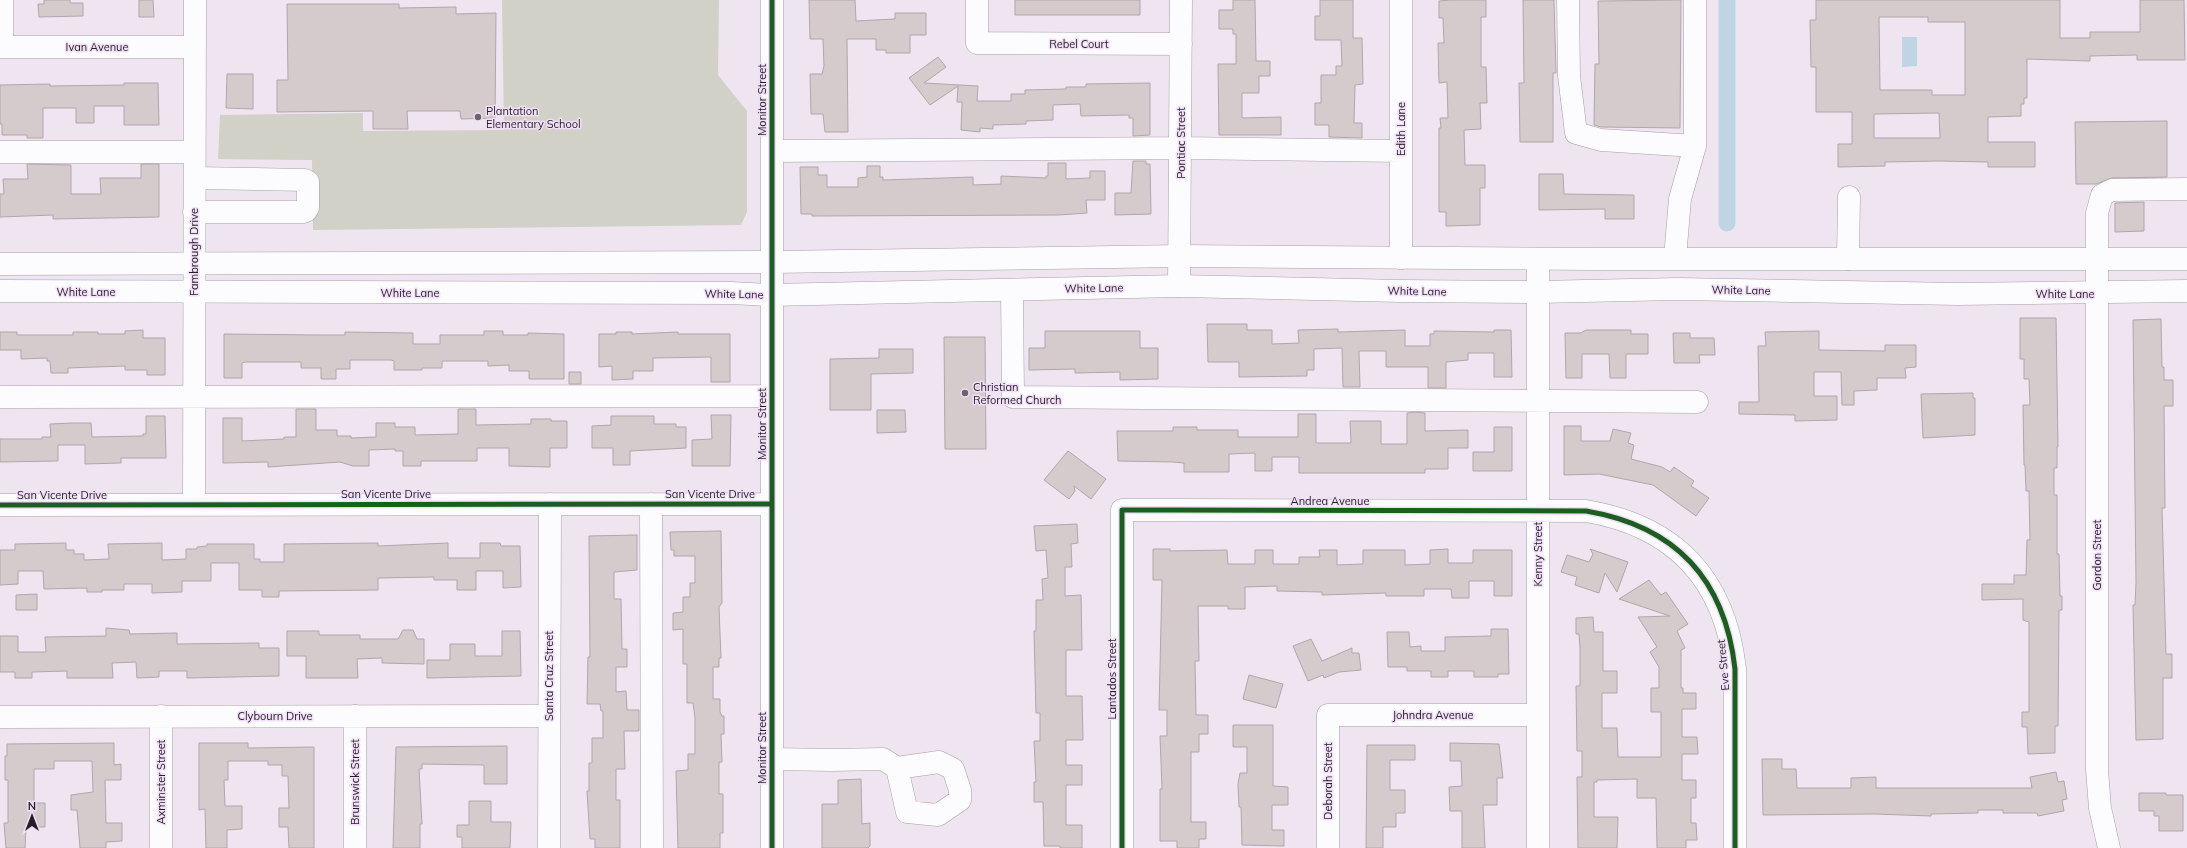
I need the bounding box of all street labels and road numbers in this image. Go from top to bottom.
street label: Rebel Court [1049,37,1109,51]
street label: Ivan Avenue [66,40,128,54]
street label: Monitor Street [755,64,769,136]
street label: Edith Lane [1394,102,1408,156]
street label: Pontiac Street [1174,107,1188,179]
street label: Fambrough Drive [187,208,201,296]
street label: White Lane [1064,280,1124,296]
street label: White Lane [1711,282,1771,298]
street label: White Lane [1387,283,1447,299]
street label: White Lane [57,285,115,299]
street label: White Lane [381,286,439,300]
street label: White Lane [704,286,764,302]
street label: White Lane [2036,287,2094,301]
street label: Monitor Street [755,388,769,460]
street label: San Vicente Drive [341,487,431,501]
street label: San Vicente Drive [665,487,755,501]
street label: San Vicente Drive [17,488,107,502]
street label: Andrea Avenue [1291,494,1369,508]
street label: Gordon Street [2090,519,2104,590]
street label: Kenny Street [1531,521,1545,586]
street label: Santa Cruz Street [542,631,556,721]
street label: Lantados Street [1105,638,1119,720]
street label: Eve Street [1714,639,1732,691]
street label: Johndra Avenue [1392,708,1474,722]
street label: Clybourn Drive [237,709,313,723]
street label: Monitor Street [755,712,769,784]
street label: Axminster Street [154,739,168,824]
street label: Brunswick Street [348,739,362,825]
street label: Deborah Street [1321,742,1335,820]

